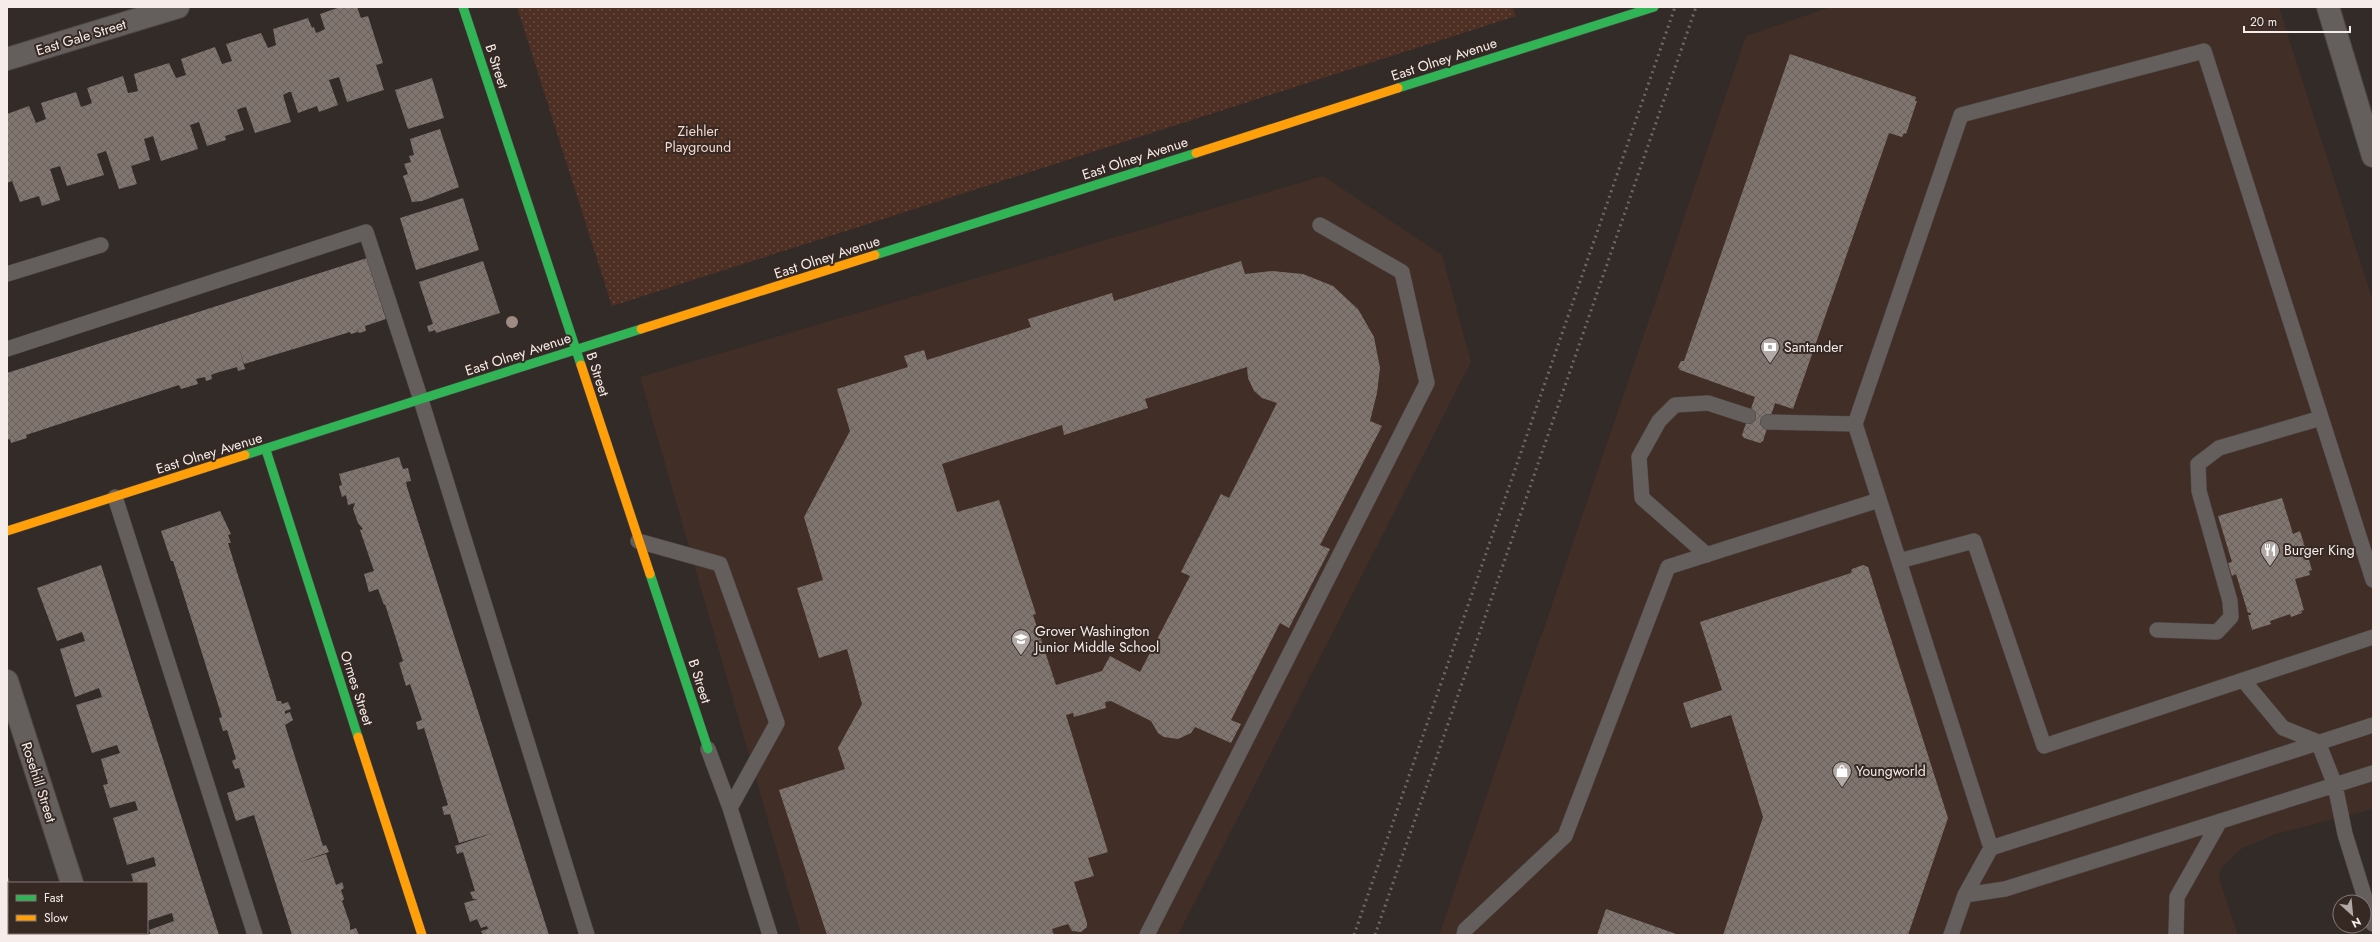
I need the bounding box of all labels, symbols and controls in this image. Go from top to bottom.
scale bar [2244,8,2350,34]
text: 20 m [2250,13,2277,31]
street label: East Gale Street [33,14,129,60]
street label: East Olney Avenue [1388,32,1500,86]
street label: B Street [480,41,514,91]
park label: Ziehler Playground [665,121,731,157]
street label: East Olney Avenue [1079,131,1191,185]
street label: East Olney Avenue [771,230,883,284]
street label: East Olney Avenue [462,327,574,381]
bank icon: Santander [1759,336,1781,364]
place label: Santander [1784,337,1843,357]
street label: B Street [581,349,615,399]
street label: East Olney Avenue [153,427,265,479]
restaurant icon: Burger King [2259,539,2281,567]
place label: Burger King [2284,540,2355,560]
place label: Grover Washington Junior Middle School [1033,621,1159,657]
school or university icon: Grover Washington Junior Middle School [1010,628,1032,656]
street label: Ormes Street [336,648,379,728]
street label: B Street [683,656,717,706]
street label: Rosehill Street [17,739,62,825]
shop icon: Youngworld [1831,760,1853,788]
place label: Youngworld [1856,761,1926,781]
legend [8,882,148,934]
text: Fast [44,889,63,907]
north arrow [2332,894,2372,934]
text: Slow [44,909,69,927]
text: N [2349,914,2364,932]

